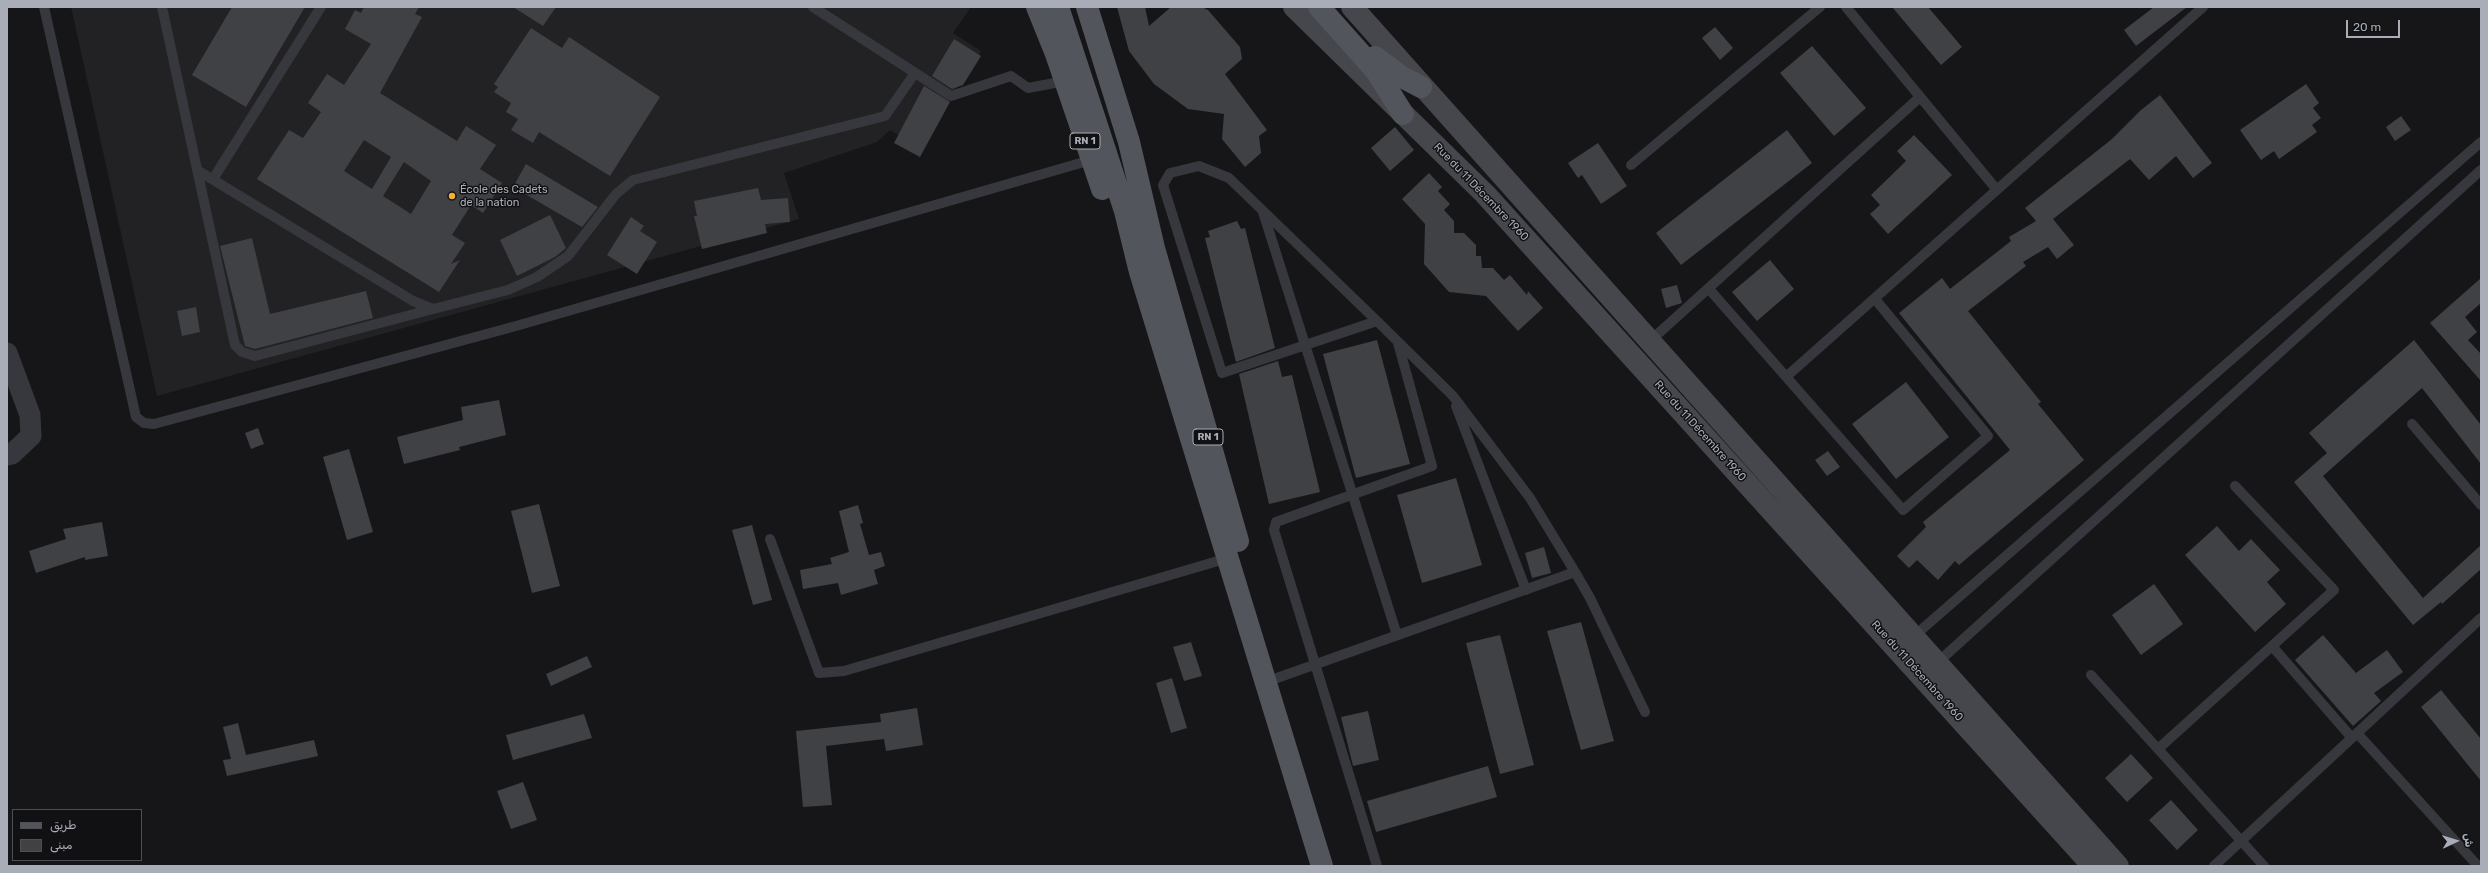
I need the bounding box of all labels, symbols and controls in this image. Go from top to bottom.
scale bar [2348,12,2402,38]
text: 20 m [2353,20,2381,34]
road number: RN 1 [1070,133,1100,149]
street label: Rue du 11 Décembre 1960 [1431,140,1531,244]
place label: École des Cadets de la nation [460,183,548,209]
marker: École des Cadets de la nation [447,191,457,201]
street label: Rue du 11 Décembre 1960 [1651,378,1749,484]
road number: RN 1 [1193,429,1223,445]
street label: Rue du 11 Décembre 1960 [1868,618,1966,724]
legend [12,809,142,861]
text: طريق [50,818,76,832]
north arrow [2436,821,2476,861]
text: ش [2461,833,2475,848]
text: مبنى [50,838,72,852]

